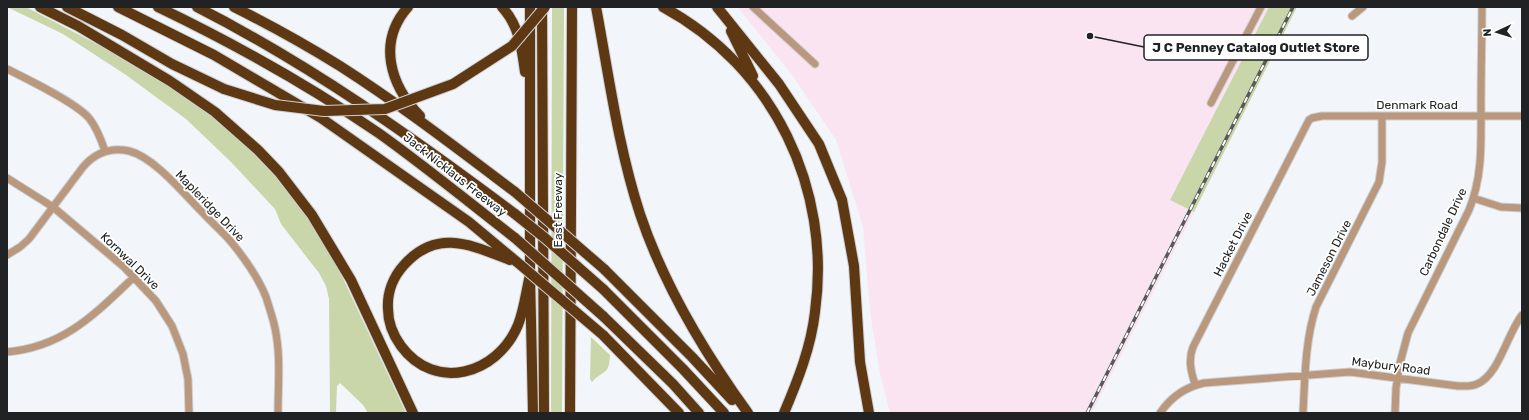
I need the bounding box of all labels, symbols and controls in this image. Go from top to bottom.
north arrow [1477,12,1517,52]
text: N [1481,28,1494,37]
callout: J C Penney Catalog Outlet Store [1144,35,1368,60]
text: J C Penney Catalog Outlet Store [1152,40,1360,55]
street label: Denmark Road [1376,98,1458,112]
street label: Jack Nicklaus Freeway [401,130,510,220]
street label: Mapleridge Drive [173,168,248,245]
street label: East Freeway [551,172,565,247]
street label: Carbondale Drive [1416,185,1470,278]
street label: Hacket Drive [1211,209,1255,279]
street label: Jameson Drive [1304,217,1354,298]
street label: Kornwal Drive [98,229,163,293]
street label: Maybury Road [1351,354,1431,378]

